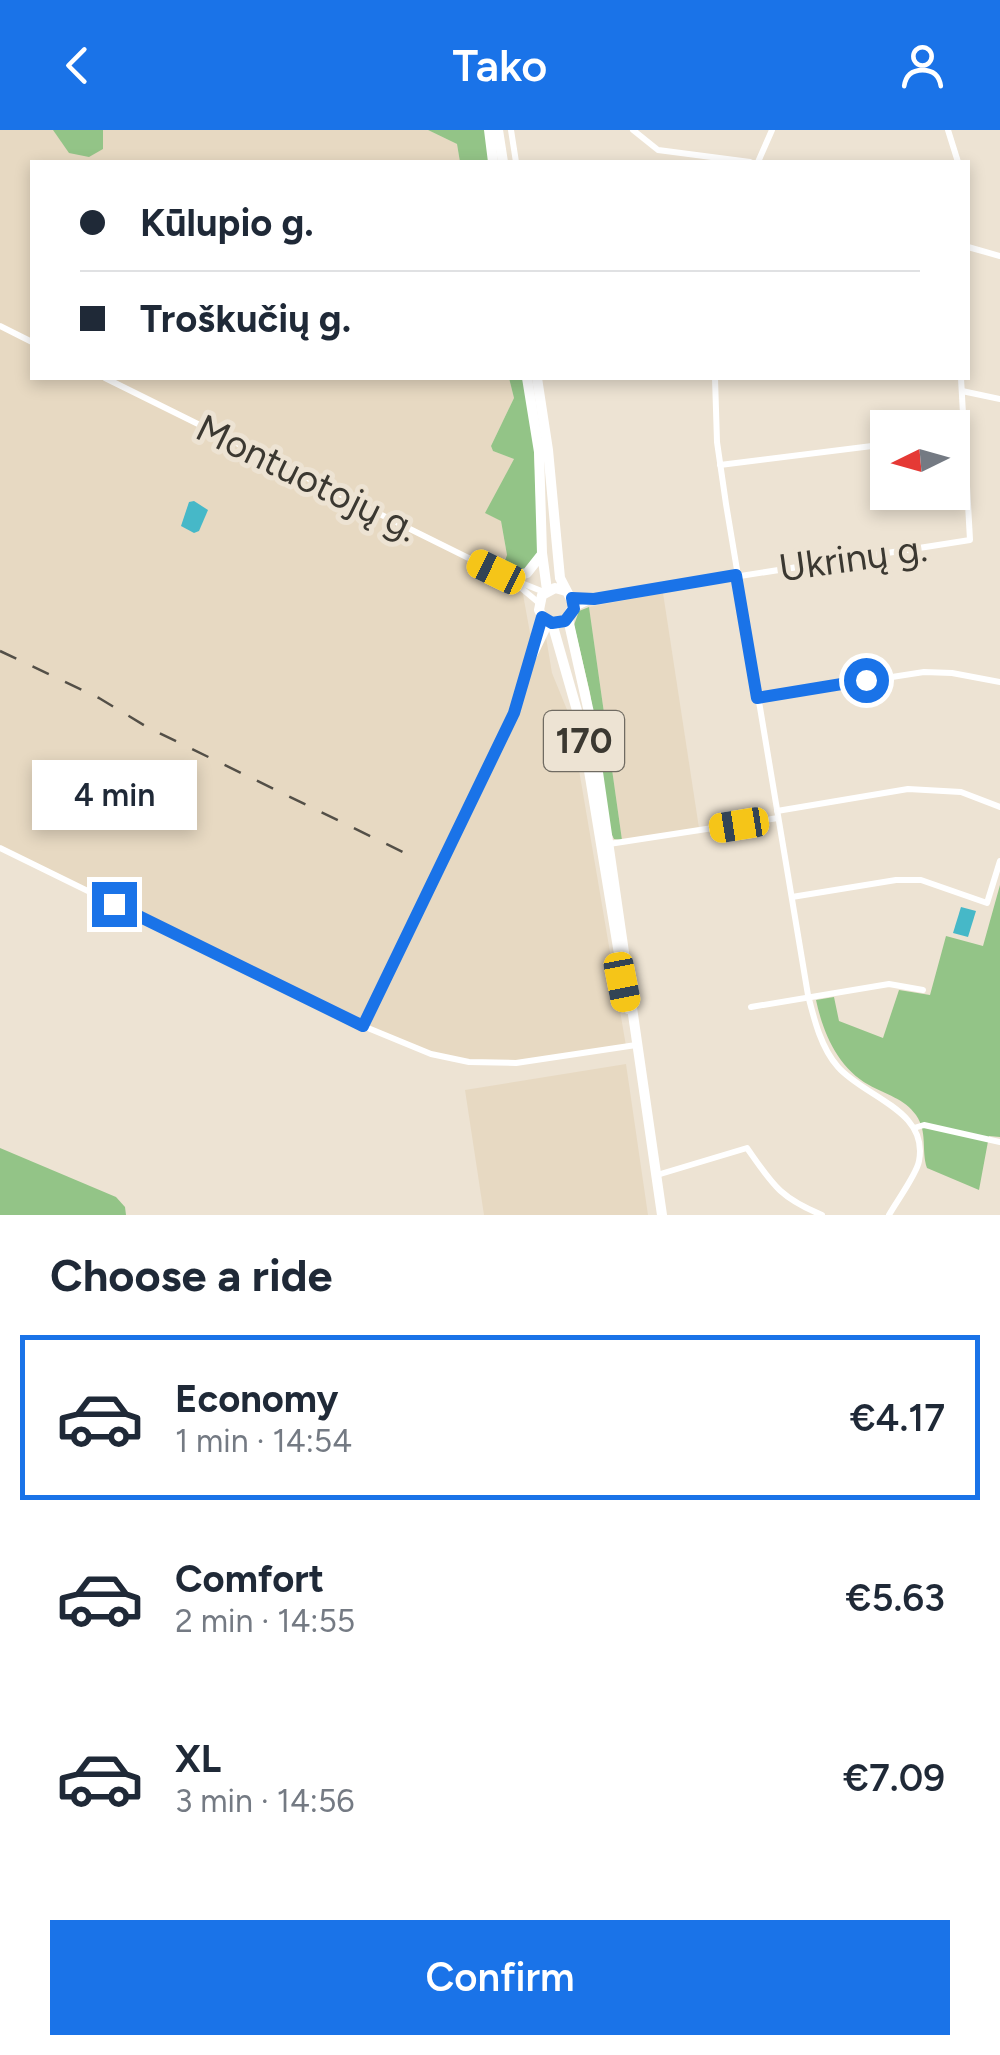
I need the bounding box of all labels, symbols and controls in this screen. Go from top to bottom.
icon: back [50,38,105,93]
text: Tako [453,38,547,92]
icon: person [895,38,950,93]
text: Kūlupio g. [140,200,314,246]
text: Troškučių g. [140,296,351,342]
street label: Montuotojų g. [189,405,425,551]
north arrow [870,410,970,510]
map controls [870,410,970,510]
street label: Ukrinų g. [776,525,930,591]
car [462,545,530,599]
route start [844,658,889,703]
road number: 170 [544,711,624,771]
callout: 4 min [32,759,196,829]
text: 4 min [74,776,155,814]
car [707,805,771,845]
route end [92,882,137,927]
car [602,950,642,1014]
text: Choose a ride [50,1248,332,1302]
icon: car [55,1373,145,1463]
text: Economy [175,1376,338,1422]
text: €4.17 [850,1395,945,1441]
text: 1 min · 14:54 [175,1422,352,1460]
icon: car [55,1553,145,1643]
text: Comfort [175,1556,324,1602]
text: €5.63 [846,1575,945,1621]
text: 2 min · 14:55 [175,1602,355,1640]
icon: car [55,1733,145,1823]
text: XL [175,1736,221,1782]
text: €7.09 [843,1755,945,1801]
text: 3 min · 14:56 [175,1782,354,1820]
button: Confirm [50,1920,950,2035]

